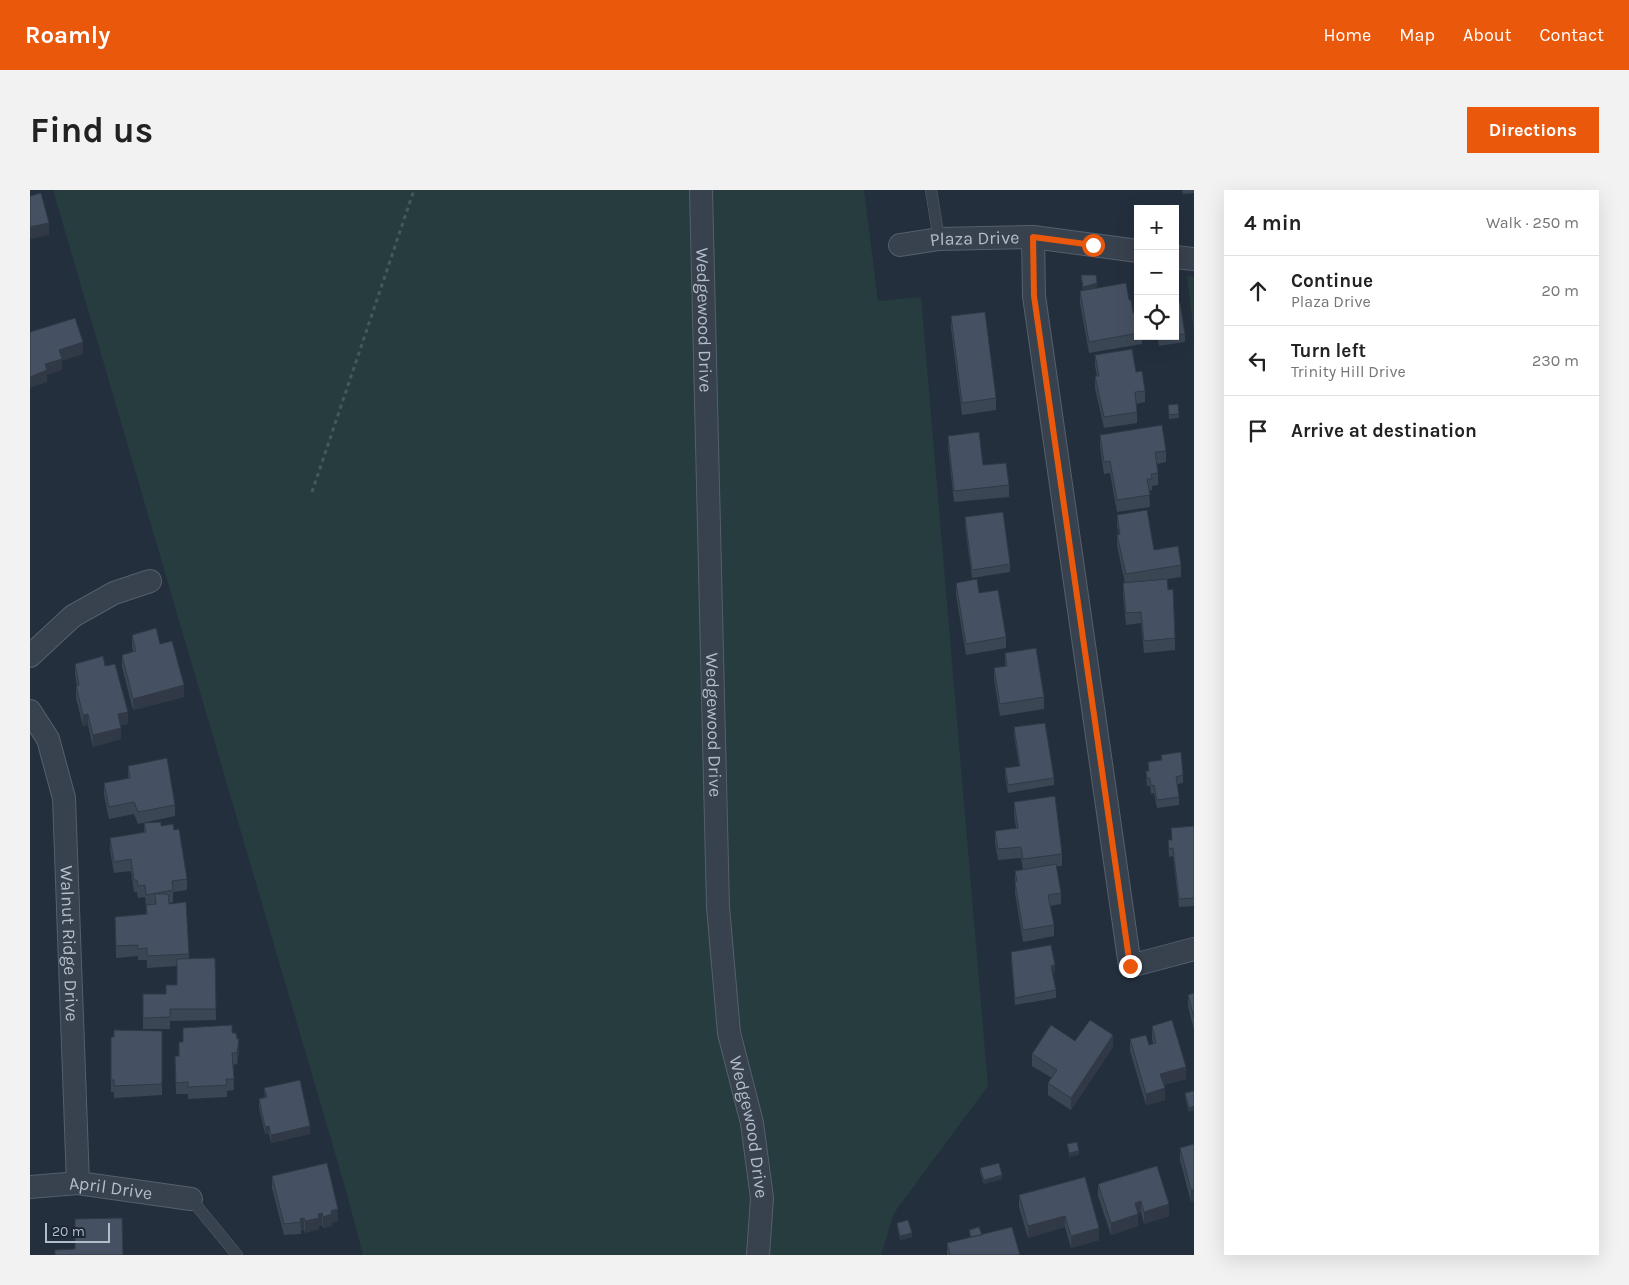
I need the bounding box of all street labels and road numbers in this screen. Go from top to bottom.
street label: Plaza Drive [928,226,1020,251]
street label: Wedgewood Drive [691,247,717,393]
street label: Wedgewood Drive [701,652,726,797]
street label: Walnut Ridge Drive [55,865,83,1022]
street label: Wedgewood Drive [724,1054,773,1200]
street label: April Drive [68,1172,154,1204]

